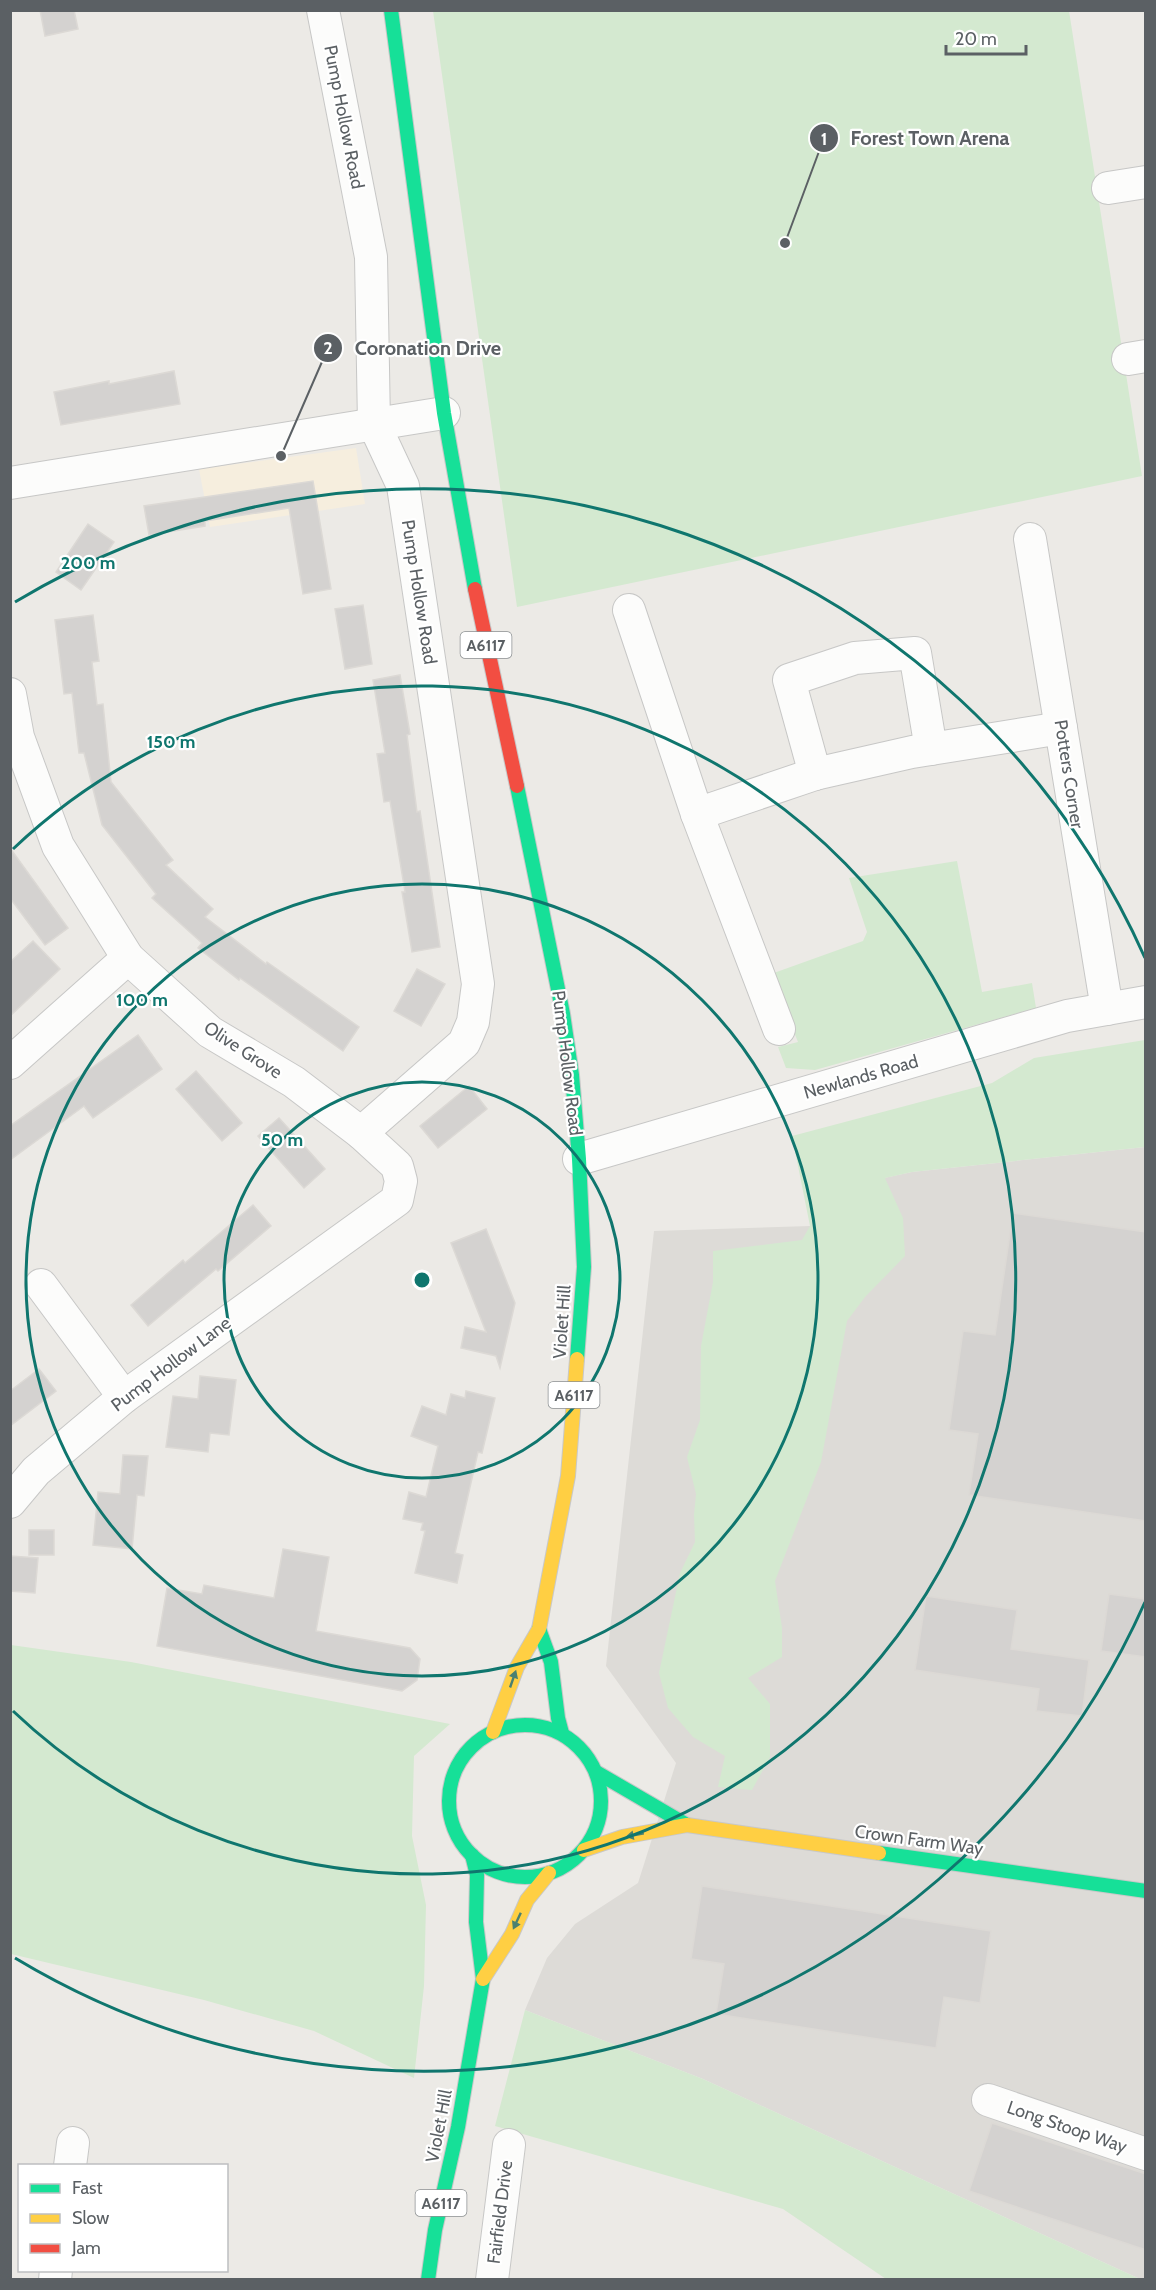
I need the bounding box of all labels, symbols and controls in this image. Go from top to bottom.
scale bar [946,18,1026,56]
text: 20 m [955,28,997,50]
street label: Pump Hollow Road [319,43,369,191]
callout: Forest Town Arena [809,119,1022,157]
text: Forest Town Arena [851,126,1010,150]
text: 1 [821,128,827,150]
callout: Coronation Drive [313,329,513,367]
text: Coronation Drive [355,336,501,360]
text: 2 [323,337,333,359]
street label: Pump Hollow Road [397,518,441,666]
text: 200 m [61,552,115,574]
road number: A6117 [460,632,512,658]
street label: Potters Corner [1050,718,1088,830]
text: 150 m [147,731,195,753]
text: 100 m [116,989,168,1011]
street label: Pump Hollow Road [547,989,587,1137]
street label: Olive Grove [200,1017,286,1083]
street label: Newlands Road [801,1050,921,1104]
text: 50 m [261,1129,303,1151]
centre of rings [412,1270,432,1290]
street label: Violet Hill [548,1284,576,1360]
street label: Pump Hollow Lane [107,1312,235,1416]
road number: A6117 [548,1382,600,1408]
one-way arrow [509,1670,518,1688]
street label: Crown Farm Way [853,1820,985,1860]
one-way arrow [625,1831,644,1840]
one-way arrow [513,1913,522,1930]
street label: Violet Hill [421,2087,457,2164]
street label: Long Stoop Way [1004,2096,1130,2158]
street label: Fairfield Drive [483,2159,517,2265]
legend [18,2164,228,2272]
text: Fast [72,2177,103,2199]
road number: A6117 [416,2190,466,2216]
text: Slow [72,2207,109,2229]
text: Jam [71,2237,101,2259]

